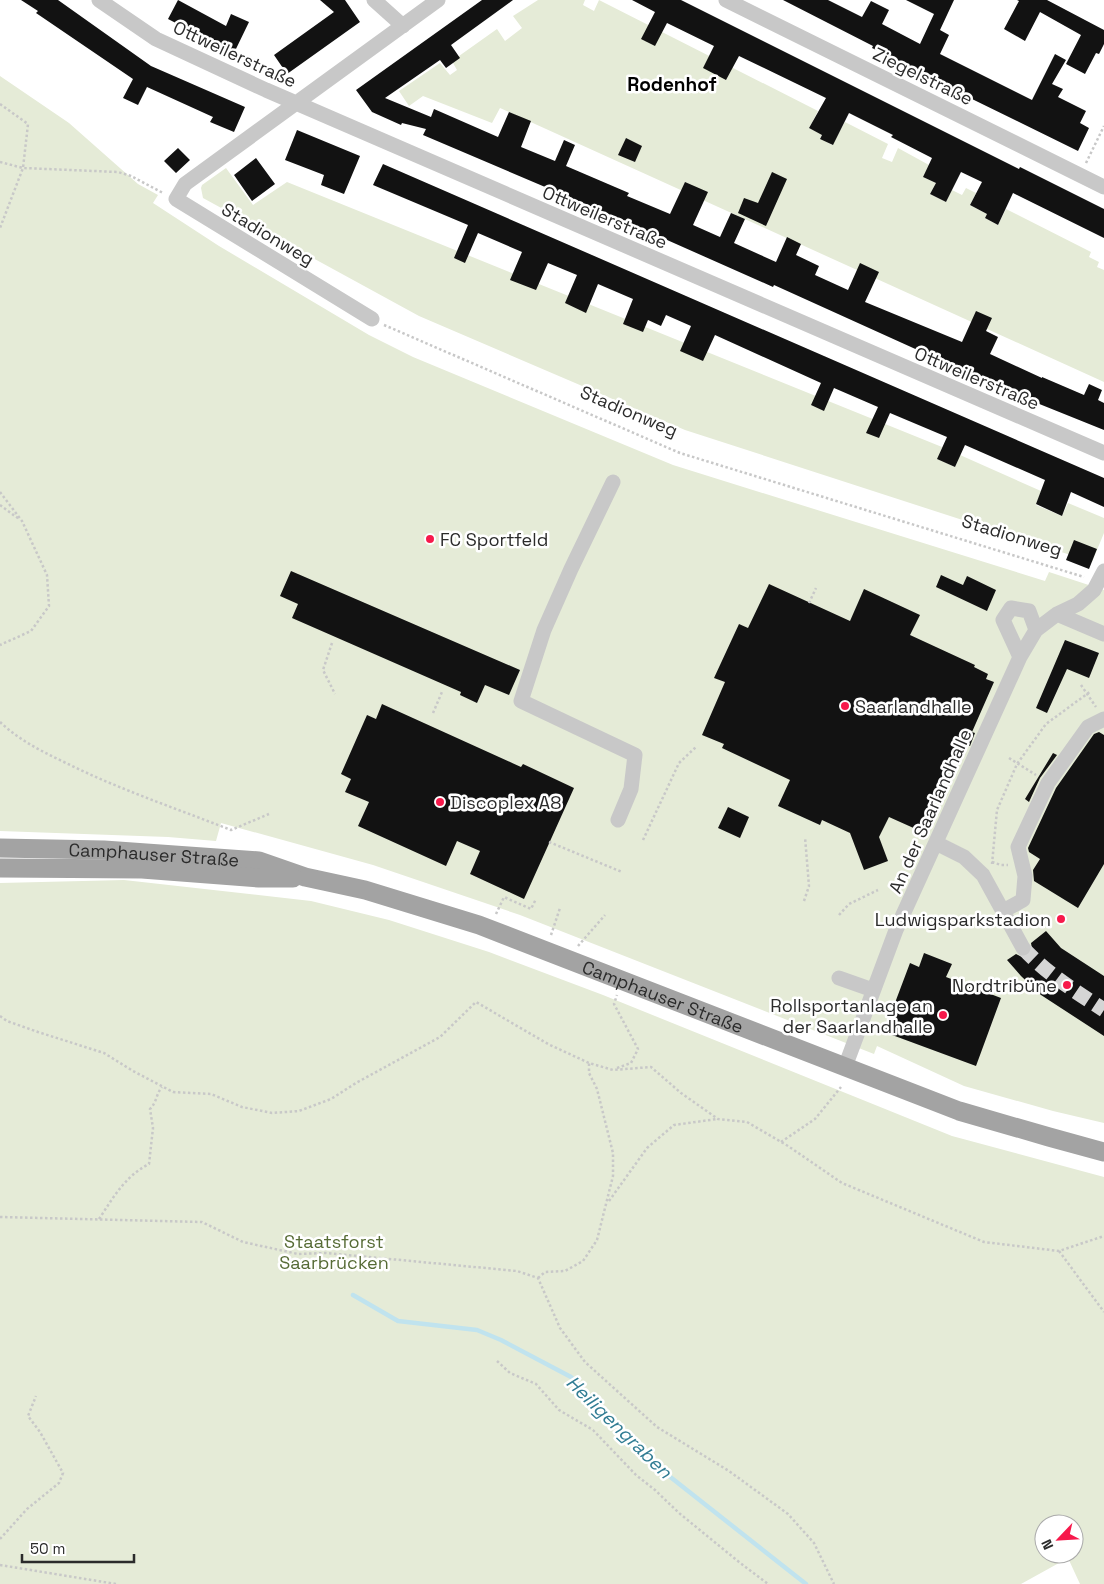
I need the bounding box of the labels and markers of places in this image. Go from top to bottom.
place label: FC Sportfeld [440,528,548,551]
marker: FC Sportfeld [424,533,436,545]
place label: Saarlandhalle [855,695,972,718]
marker: Saarlandhalle [839,700,851,712]
place label: Discoplex A8 [450,791,561,814]
marker: Discoplex A8 [434,796,446,808]
place label: Ludwigsparkstadion [875,908,1051,931]
marker: Ludwigsparkstadion [1055,913,1067,925]
place label: Nordtribüne [952,974,1057,997]
marker: Nordtribüne [1061,979,1073,991]
place label: Rollsportanlage an der Saarlandhalle [770,994,933,1038]
marker: Rollsportanlage an der Saarlandhalle [937,1009,949,1021]

